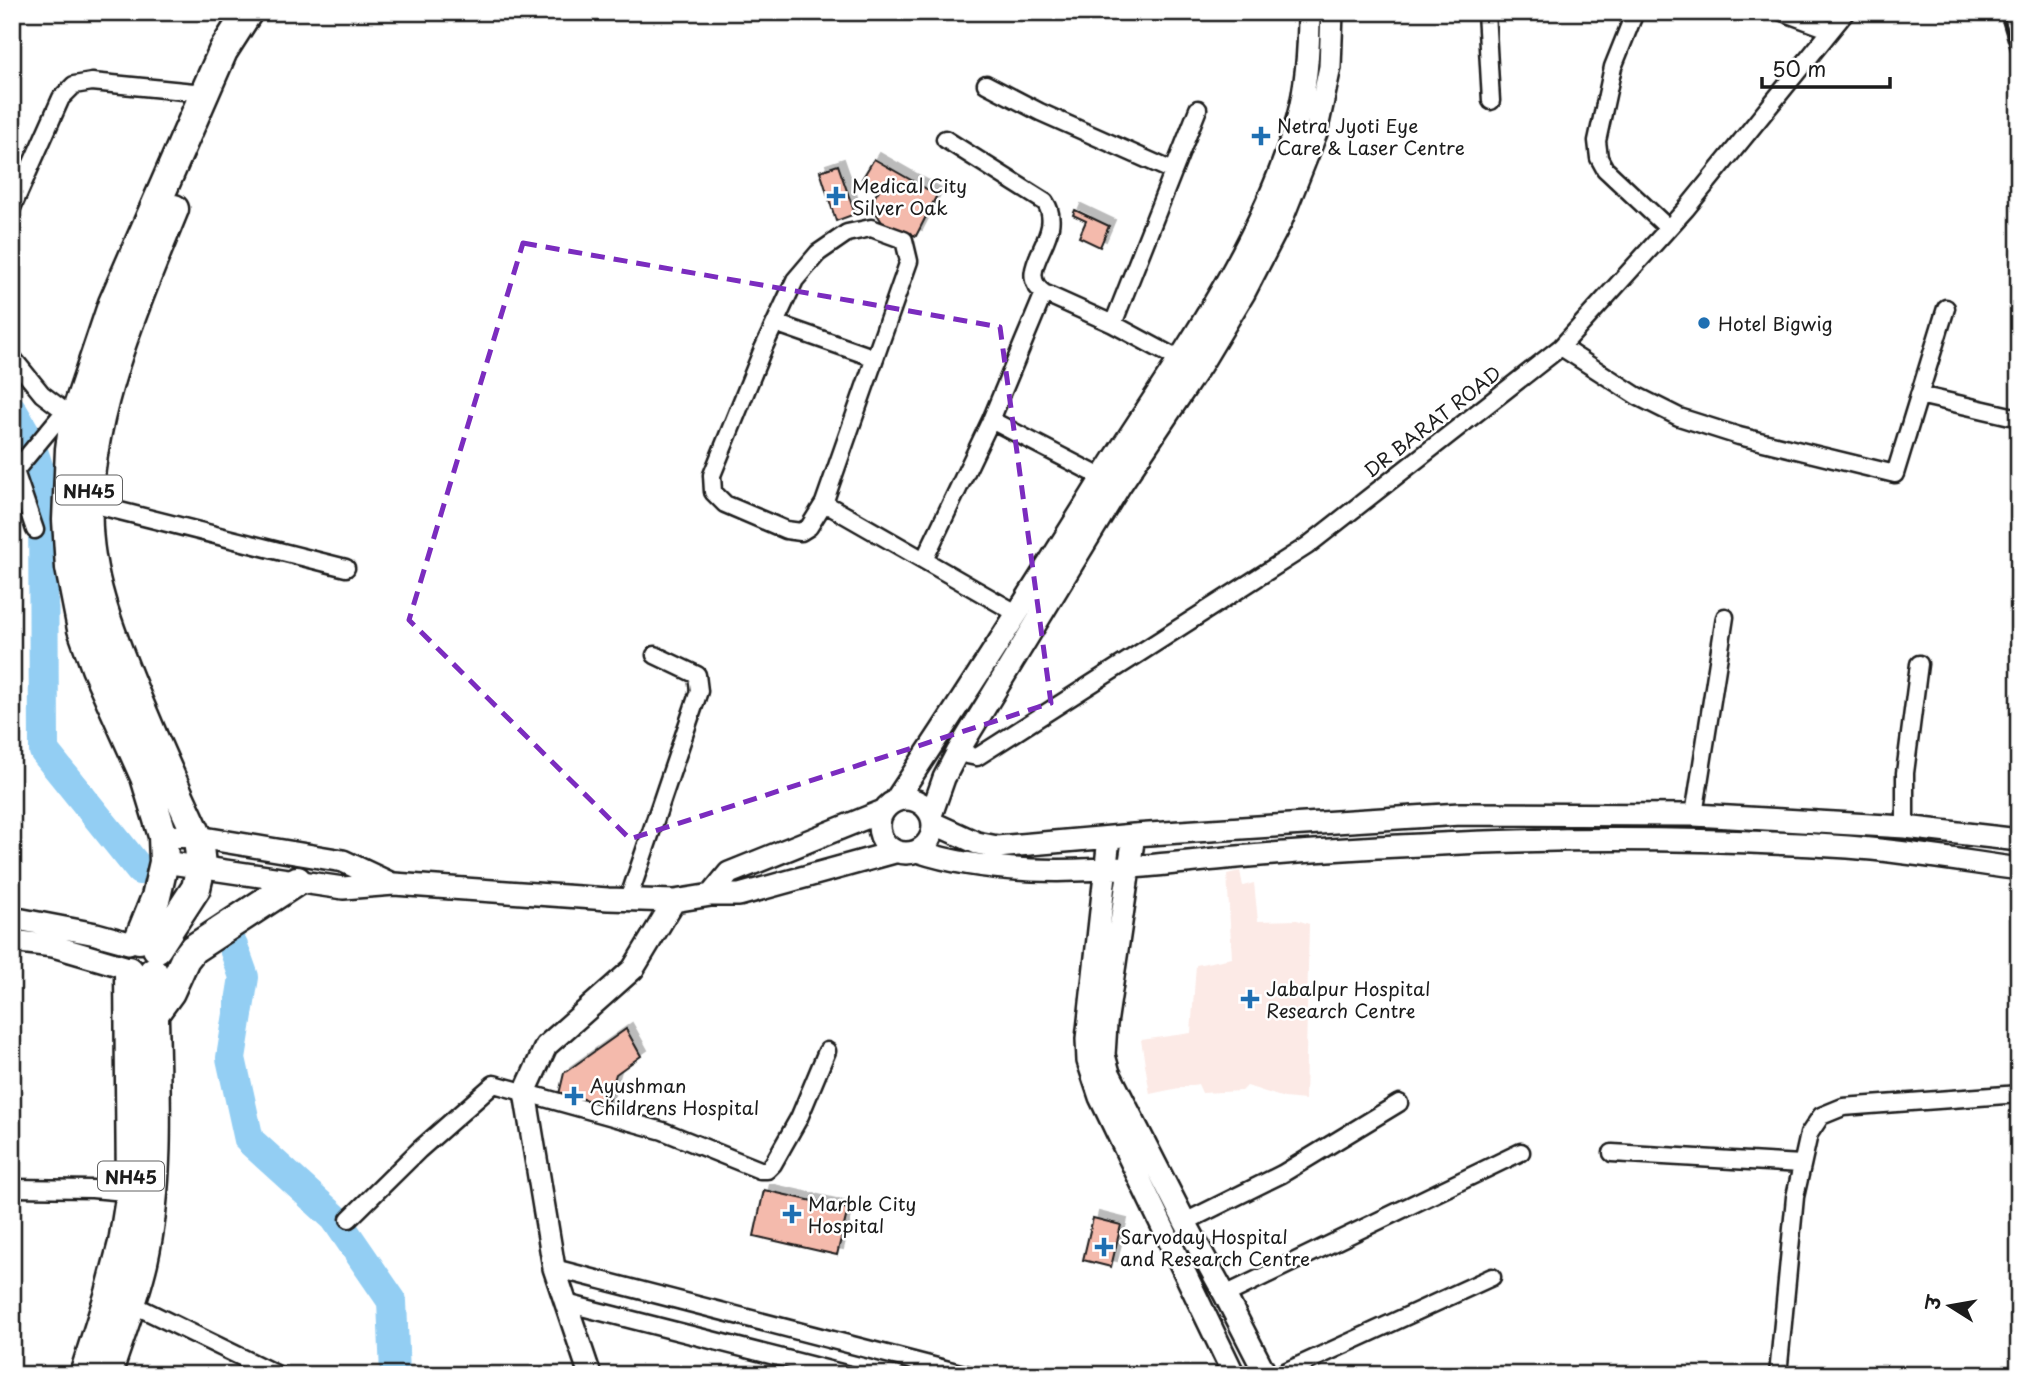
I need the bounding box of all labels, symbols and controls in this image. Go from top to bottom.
scale bar [1762,46,1889,90]
text: 50 m [1772,52,1826,84]
place label: Netra Jyoti Eye Care & Laser Centre [1277,111,1465,161]
marker: Netra Jyoti Eye Care & Laser Centre [1251,126,1271,146]
place label: Medical City Silver Oak [852,171,967,221]
marker: Medical City Silver Oak [826,186,846,206]
place label: Hotel Bigwig [1718,309,1833,337]
marker: Hotel Bigwig [1696,315,1712,331]
street label: DR BARAT ROAD [1357,358,1507,484]
road number: NH45 [56,476,122,504]
place label: Jabalpur Hospital Research Centre [1266,974,1430,1024]
marker: Jabalpur Hospital Research Centre [1240,989,1260,1009]
place label: Ayushman Childrens Hospital [590,1071,759,1121]
marker: Ayushman Childrens Hospital [564,1086,584,1106]
road number: NH45 [98,1162,164,1190]
place label: Marble City Hospital [808,1189,916,1239]
marker: Marble City Hospital [782,1204,802,1224]
place label: Sarvoday Hospital and Research Centre [1120,1222,1310,1272]
marker: Sarvoday Hospital and Research Centre [1094,1237,1114,1257]
north arrow [1916,1272,1986,1342]
text: उ [1917,1291,1948,1313]

